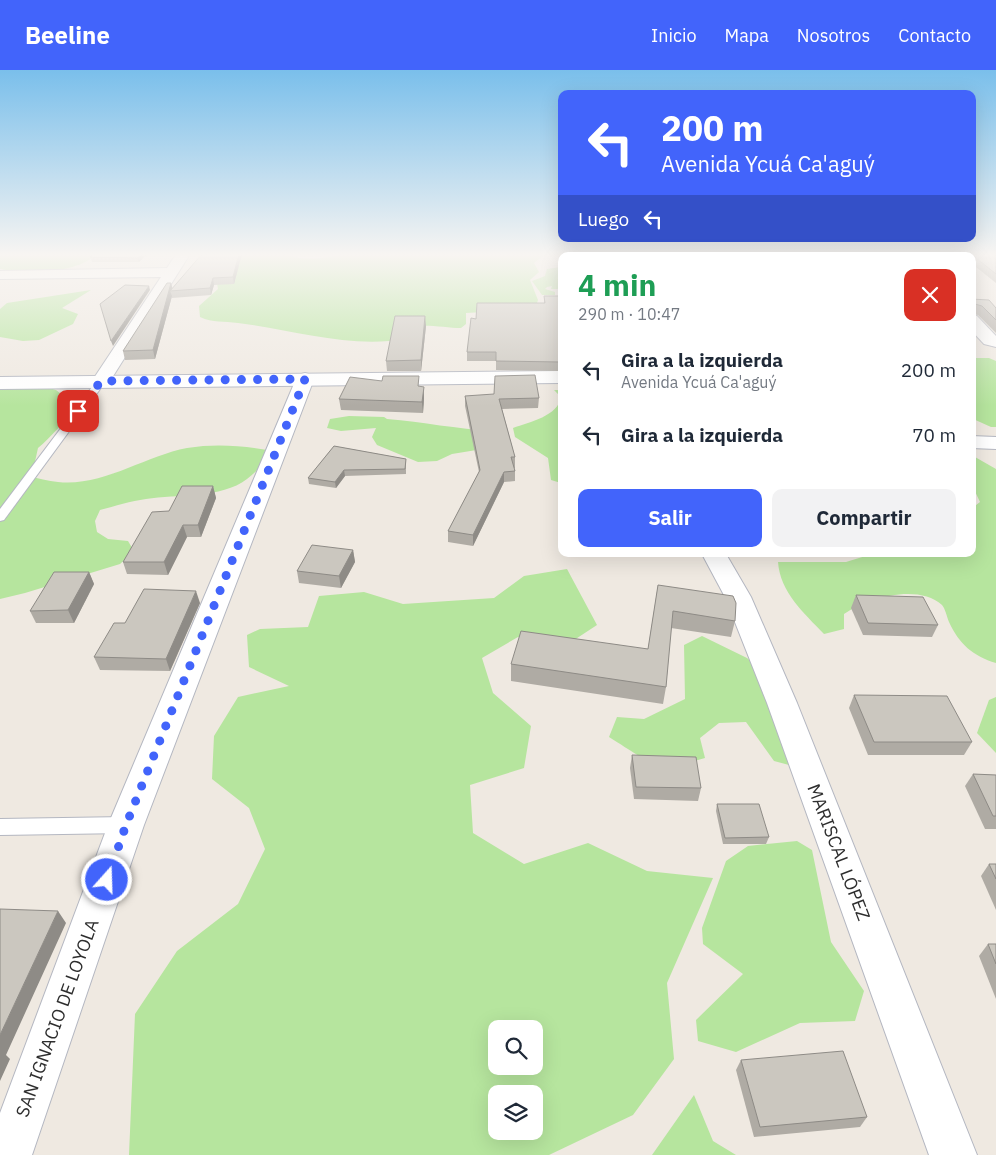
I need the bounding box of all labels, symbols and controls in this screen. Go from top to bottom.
text: Beeline [25,19,110,51]
text: Inicio [651,24,697,47]
text: Mapa [725,24,769,47]
text: Nosotros [797,24,870,47]
text: Contacto [898,24,971,47]
text: 200 m [661,105,764,151]
icon: left [578,110,643,175]
text: Avenida Ycuá Ca'aguý [661,149,875,178]
icon: left [639,205,667,233]
text: Luego [578,207,629,231]
text: 4 min [578,265,656,304]
button: close [904,269,956,321]
text: 290 m · 10:47 [578,304,680,324]
text: Gira a la izquierda [621,348,783,372]
icon: left [578,356,606,384]
text: 200 m [901,358,956,382]
text: Avenida Ycuá Ca'aguý [621,372,776,392]
pin [57,390,99,432]
icon: arrive [64,397,92,425]
icon: left [578,421,606,449]
text: Gira a la izquierda [621,423,783,447]
text: 70 m [912,423,956,447]
button: Salir [578,489,762,547]
button: Compartir [772,489,956,547]
street label: MARISCAL LÓPEZ [802,780,876,924]
position arrow [80,853,132,905]
street label: SAN IGNACIO DE LOYOLA [10,915,104,1120]
map controls [488,1020,543,1140]
button: search [488,1020,543,1075]
button: layers [488,1085,543,1140]

